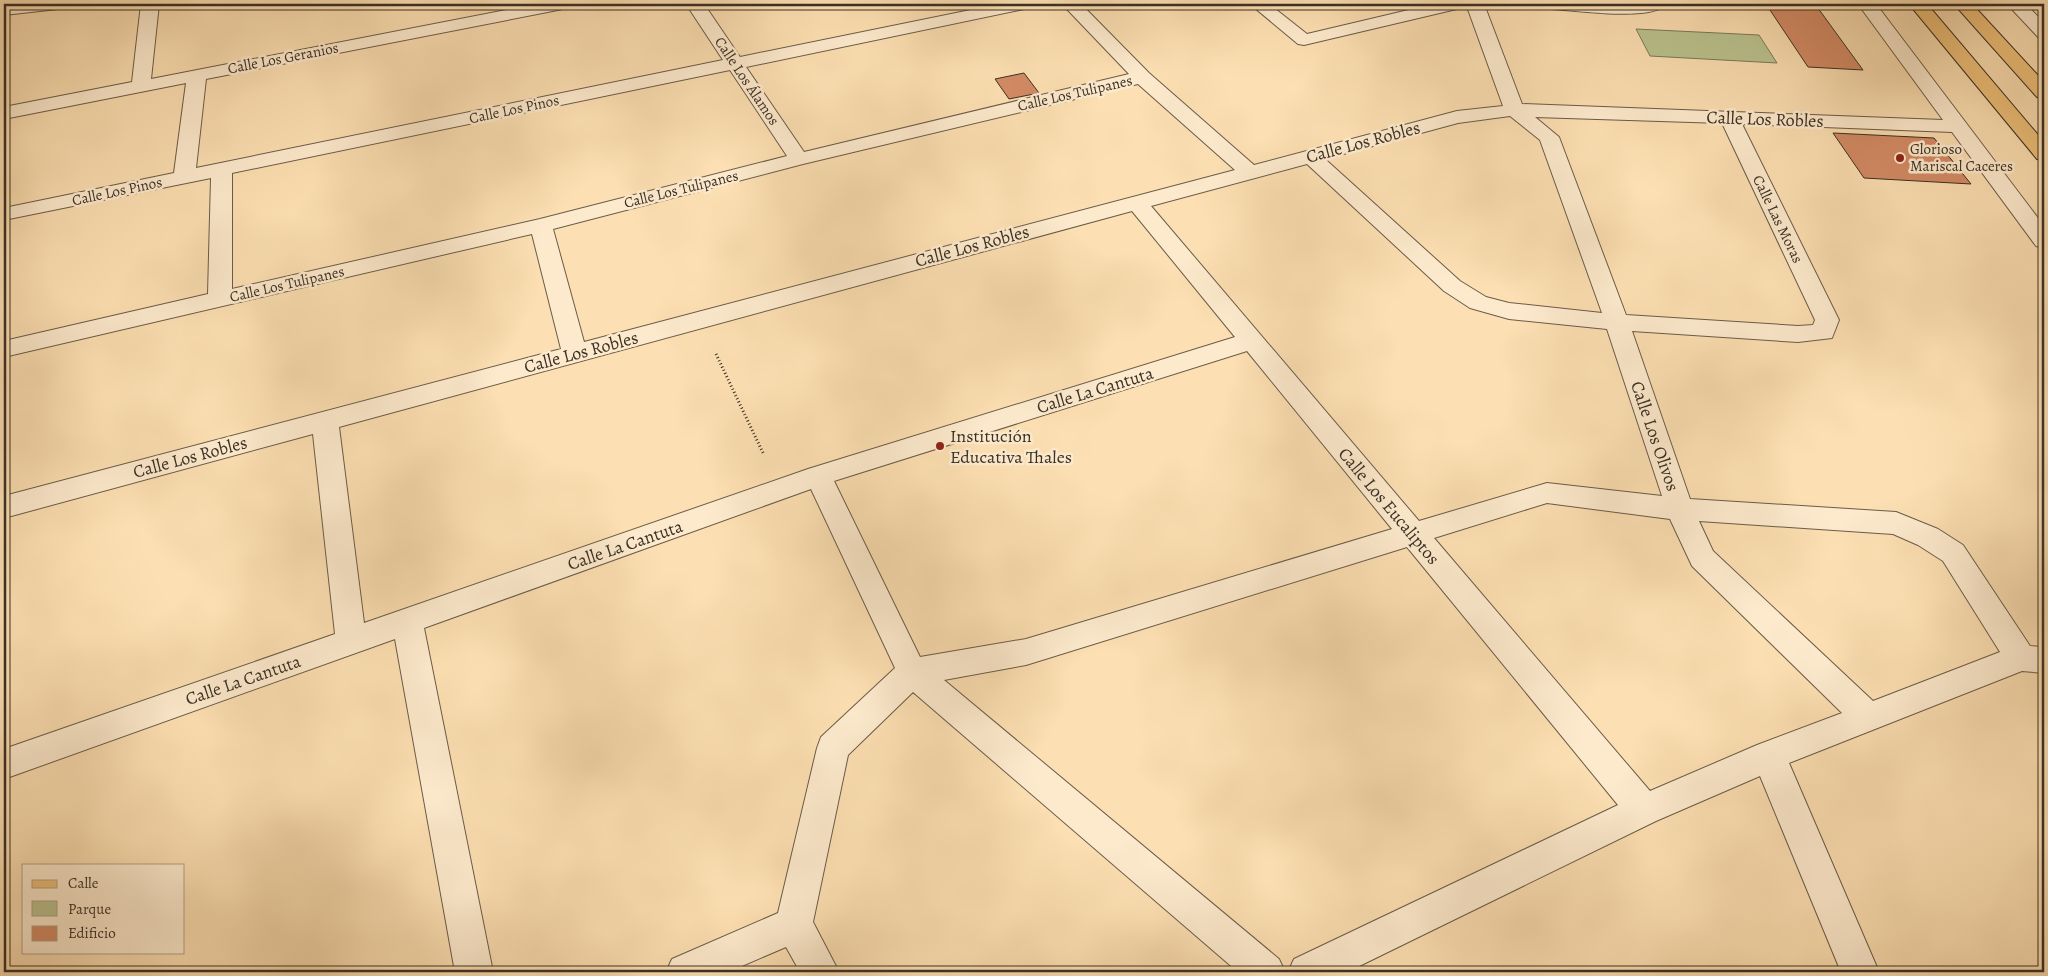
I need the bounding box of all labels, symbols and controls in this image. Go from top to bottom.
street label: Calle Los Álamos [710,33,784,129]
street label: Calle Los Geranios [226,37,340,79]
street label: Calle Los Tulipanes [1016,70,1134,116]
street label: Calle Los Pinos [467,90,561,128]
street label: Calle Los Robles [1706,105,1824,133]
street label: Calle Los Robles [1303,115,1423,169]
place label: Glorioso Mariscal Caceres [1910,139,2013,176]
marker: Glorioso Mariscal Caceres [1894,152,1906,164]
street label: Calle Los Tulipanes [622,165,740,213]
street label: Calle Los Pinos [70,172,164,210]
street label: Calle Las Moras [1748,172,1808,266]
street label: Calle Los Robles [912,219,1032,273]
street label: Calle Los Tulipanes [228,261,346,307]
street label: Calle Los Robles [521,325,641,379]
street label: Calle La Cantuta [1034,361,1157,419]
street label: Calle Los Olivos [1625,378,1685,494]
place label: Institución Educativa Thales [950,424,1072,469]
street label: Calle Los Robles [130,430,250,484]
marker: Institución Educativa Thales [934,440,946,452]
street label: Calle Los Eucaliptos [1333,442,1445,570]
street label: Calle La Cantuta [564,514,687,576]
street label: Calle La Cantuta [182,649,305,711]
legend [22,864,185,954]
text: Calle [68,873,99,893]
text: Parque [68,899,111,919]
text: Edificio [68,923,116,943]

